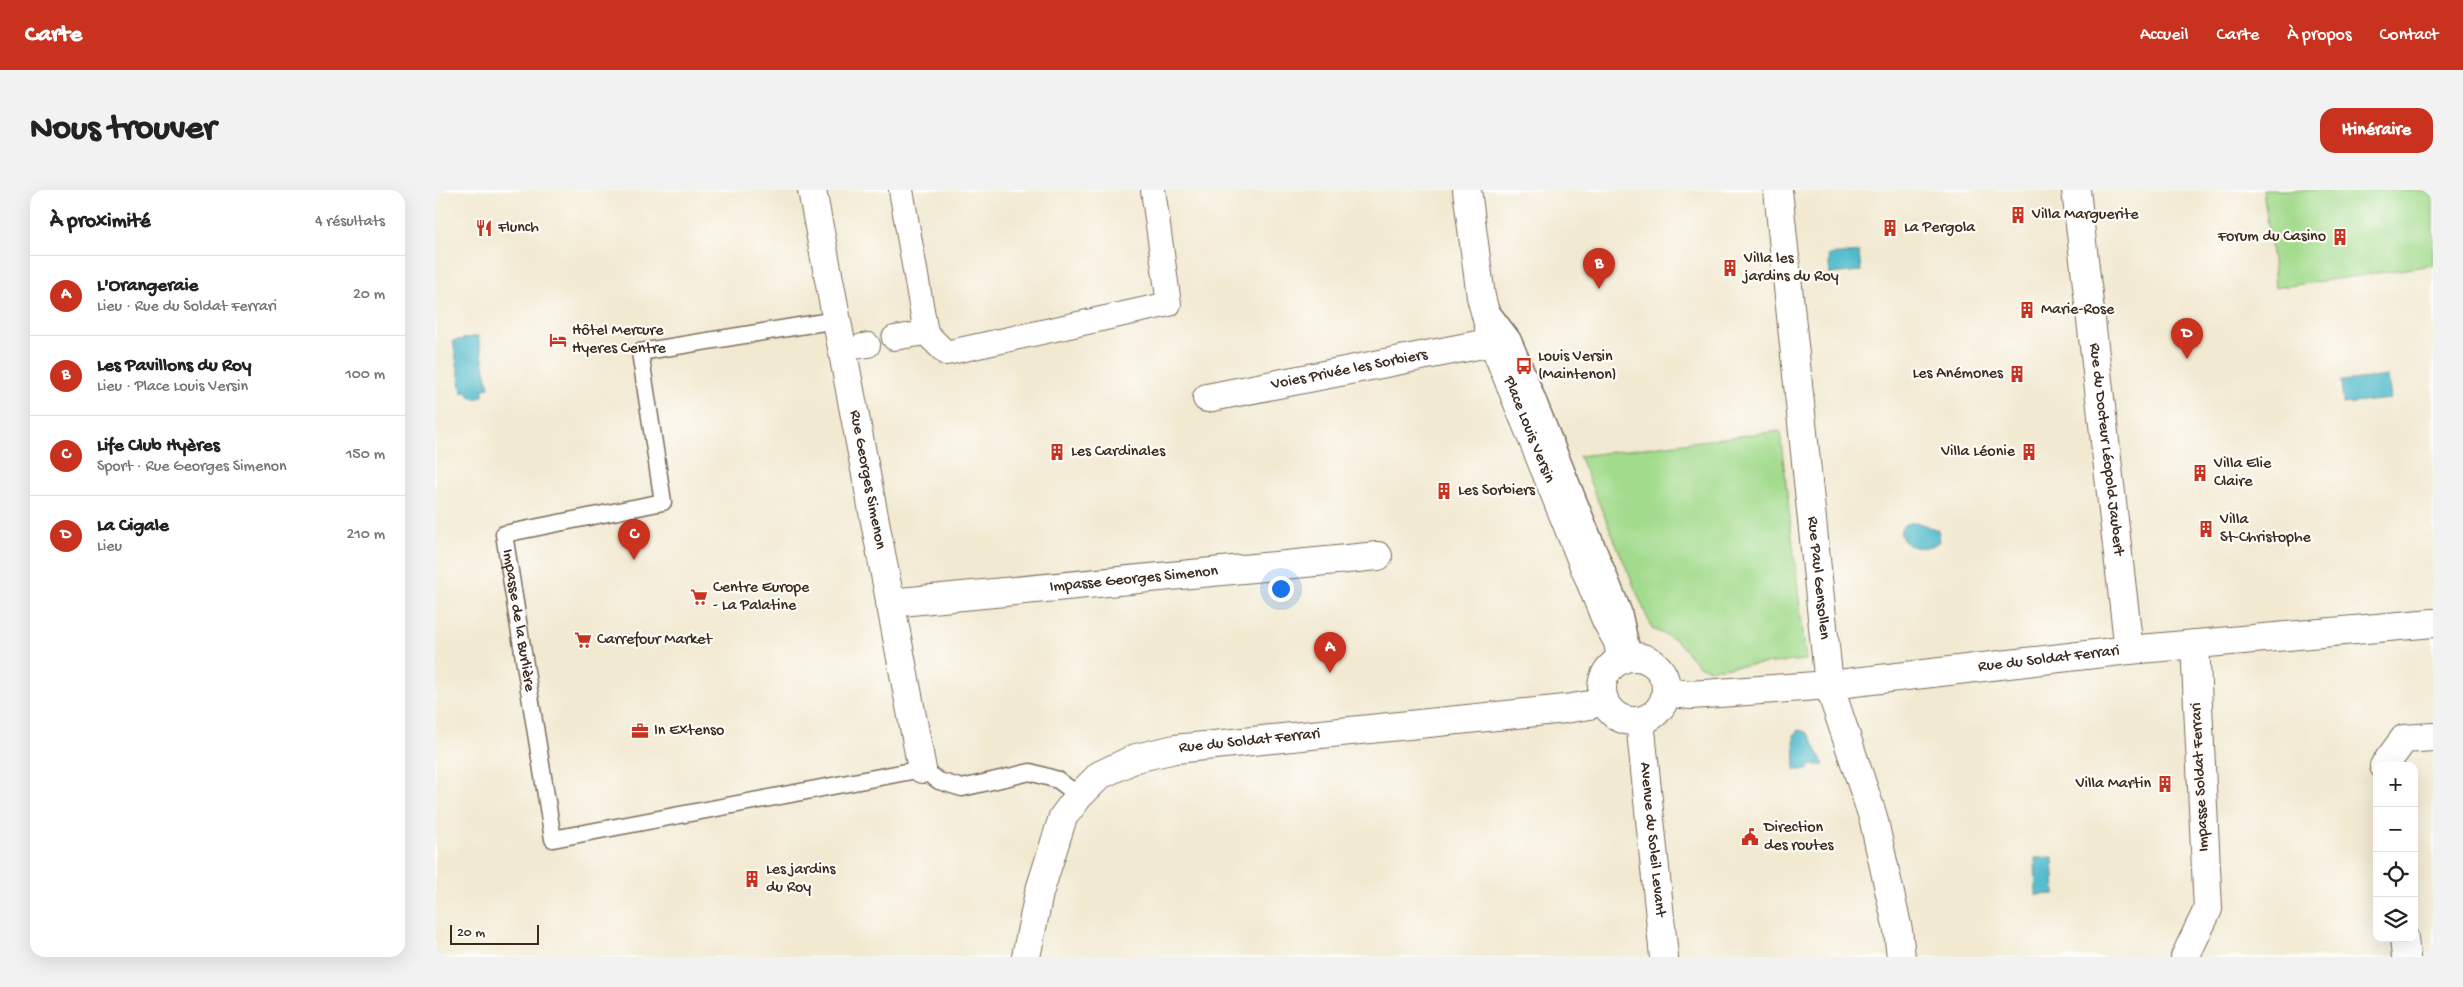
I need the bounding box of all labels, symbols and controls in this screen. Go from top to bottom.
text: Carte [25,21,82,50]
text: Accueil [2140,25,2188,46]
text: Carte [2216,25,2259,46]
text: À propos [2287,25,2352,46]
text: Contact [2380,25,2438,46]
button: Itinéraire [2320,108,2433,153]
text: Nous trouver [30,110,216,151]
building icon: Villa Marguerite [2008,205,2028,225]
place label: Villa Marguerite [2031,206,2139,225]
text: À proximité [50,210,151,235]
text: 4 résultats [315,213,385,232]
restaurant icon: Flunch [474,218,494,238]
building icon: La Pergola [1880,218,1900,238]
place label: Flunch [497,219,539,238]
place label: La Pergola [1904,219,1976,238]
building icon: Forum du Casino [2330,227,2350,247]
place label: Forum du Casino [2217,228,2326,247]
pin: B [1583,248,1615,289]
place label: Villa les jardins du Roy [1741,250,1839,287]
building icon: Villa les jardins du Roy [1720,258,1740,278]
text: L'Orangeraie [97,275,198,298]
text: A [61,286,71,305]
text: 20 m [353,286,385,305]
text: Lieu · Rue du Soldat Ferrari [97,298,277,317]
building icon: Marie-Rose [2017,300,2037,320]
place label: Marie-Rose [2041,301,2115,320]
pin: D [2171,318,2203,359]
place label: Hôtel Mercure Hyeres Centre [572,322,667,359]
hotel icon: Hôtel Mercure Hyeres Centre [548,330,568,350]
street label: Rue du Docteur Léopold Jaubert [2084,342,2128,558]
street label: Voies Privée les Sorbiers [1269,345,1430,395]
place label: Louis Versin (Maintenon) [1538,348,1616,385]
text: Les Pavillons du Roy [97,355,251,378]
bus stop icon: Louis Versin (Maintenon) [1514,356,1534,376]
building icon: Les Anémones [2007,364,2027,384]
place label: Les Anémones [1912,365,2004,384]
text: B [62,366,70,385]
text: 100 m [345,366,385,385]
street label: Place Louis Versin [1498,373,1559,486]
text: Lieu · Place Louis Versin [97,378,248,397]
street label: Rue Georges Simenon [845,409,890,551]
text: Life Club Hyères [97,435,220,458]
building icon: Les Cardinales [1047,442,1067,462]
building icon: Villa Léonie [2019,442,2039,462]
place label: Les Cardinales [1071,443,1166,462]
place label: Villa Léonie [1940,443,2016,462]
text: C [62,446,70,465]
text: 150 m [346,446,385,465]
place label: Villa Elie Claire [2213,455,2272,492]
text: Sport · Rue Georges Simenon [97,458,287,477]
building icon: Villa Elie Claire [2190,463,2210,483]
building icon: Les Sorbiers [1434,481,1454,501]
place label: Les Sorbiers [1458,482,1536,501]
place label: Villa St-Christophe [2219,511,2312,548]
text: La Cigale [97,515,169,538]
street label: Rue Paul Gensollen [1802,515,1834,641]
pin: C [618,519,650,560]
building icon: Villa St-Christophe [2196,519,2216,539]
text: D [61,526,71,545]
text: 210 m [346,526,385,545]
text: Lieu [97,538,122,557]
street label: Impasse de la Burlière [497,548,539,694]
street label: Impasse Georges Simenon [1049,562,1219,597]
your location [1268,576,1294,602]
place label: Centre Europe - La Palatine [713,579,810,616]
supermarket icon: Centre Europe - La Palatine [689,587,709,607]
supermarket icon: Carrefour Market [573,630,593,650]
place label: Carrefour Market [597,631,713,650]
pin: A [1314,632,1346,673]
street label: Rue du Soldat Ferrari [1977,642,2121,677]
street label: Impasse Soldat Ferrari [2188,702,2214,852]
office icon: In Extenso [630,721,650,741]
place label: In Extenso [654,722,724,741]
street label: Rue du Soldat Ferrari [1178,725,1321,758]
street label: Avenue du Soleil Levant [1635,761,1669,919]
map controls [2373,762,2418,942]
button: + [2373,762,2418,807]
building icon: Villa Martin [2155,774,2175,794]
place label: Villa Martin [2075,775,2151,794]
button: − [2373,807,2418,852]
place label: Direction des routes [1763,819,1835,856]
public building icon: Direction des routes [1740,827,1760,847]
button: locate [2373,852,2418,897]
place label: Les jardins du Roy [766,861,836,898]
building icon: Les jardins du Roy [742,869,762,889]
button: layers [2373,897,2418,942]
scale bar [450,922,539,945]
text: 20 m [457,925,485,942]

